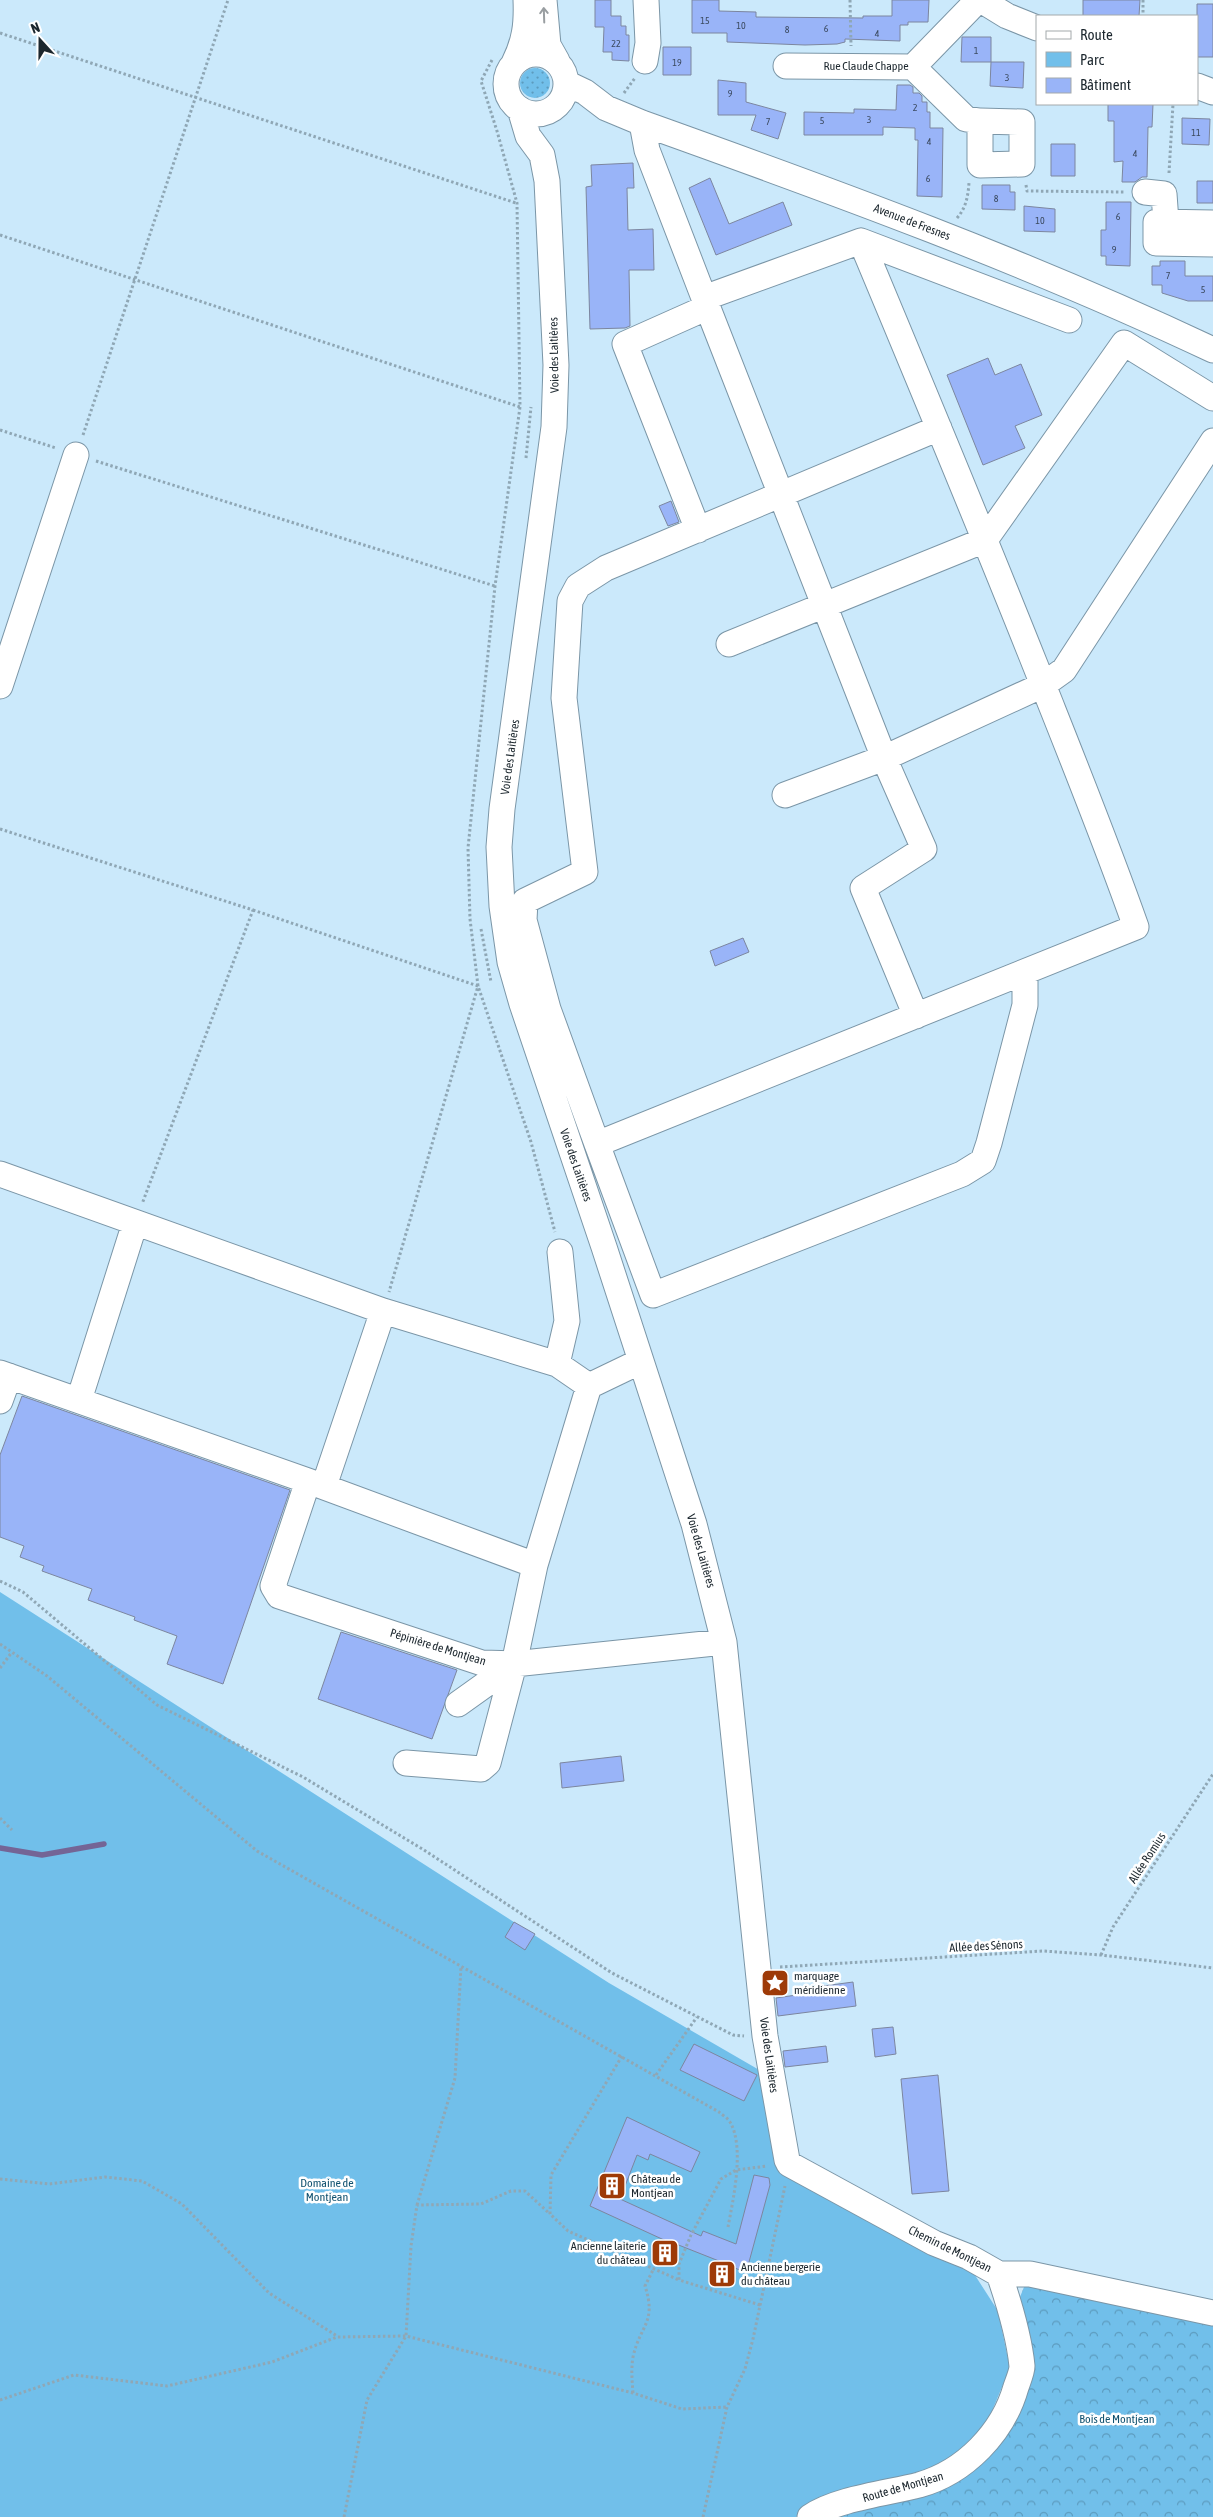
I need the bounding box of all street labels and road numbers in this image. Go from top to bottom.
street label: Rue Claude Chappe [823,59,909,73]
street label: Avenue de Fresnes [872,201,952,243]
street label: Voie des Laitières [546,317,562,393]
street label: Voie des Laitières [498,718,522,796]
street label: Voie des Laitières [557,1127,595,1203]
street label: Voie des Laitières [684,1513,718,1589]
street label: Pépinière de Montjean [388,1626,488,1668]
street label: Allée Romius [1125,1830,1169,1886]
street label: Allée des Sénons [949,1937,1023,1955]
street label: Voie des Laitières [757,2016,781,2094]
street label: Chemin de Montjean [906,2223,994,2275]
street label: Route de Montjean [861,2469,945,2505]

